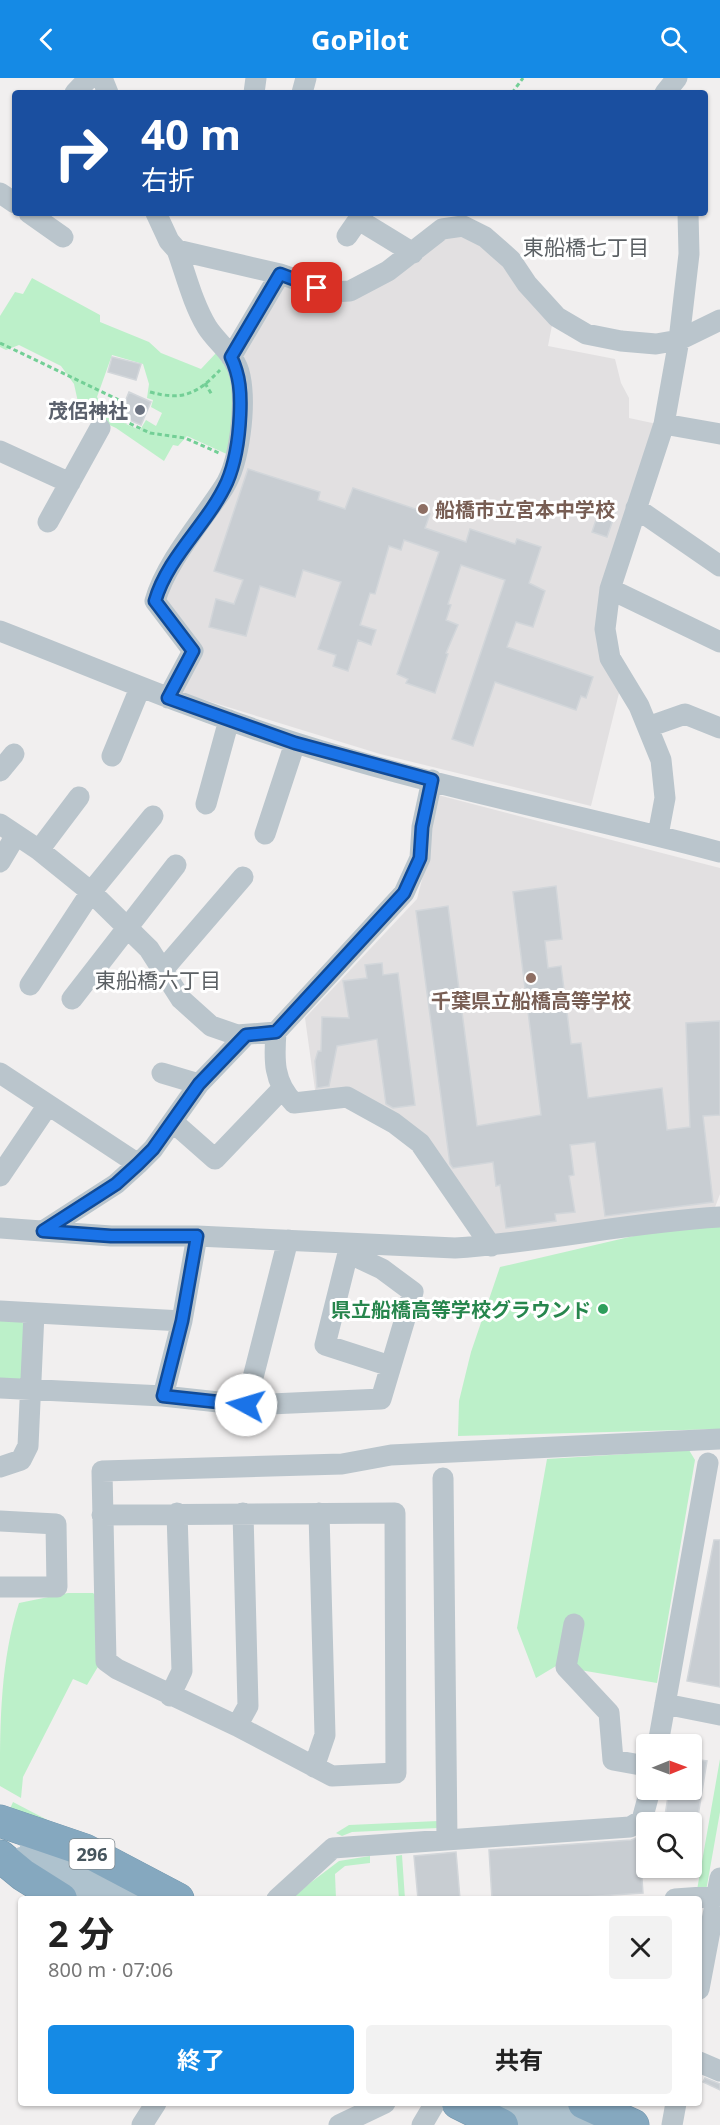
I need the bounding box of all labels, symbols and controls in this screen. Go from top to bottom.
text: GoPilot [311,21,409,58]
icon: back [30,23,63,56]
icon: search [657,23,690,56]
text: 40 m [141,105,241,162]
icon: right [42,114,120,192]
text: 右折 [141,161,195,198]
district label: 東船橋七丁目 [523,233,649,261]
pin [291,262,342,313]
icon: arrive [300,271,333,304]
place label: 茂侶神社 [48,397,128,424]
marker: 茂侶神社 [133,403,147,417]
place label: 船橋市立宮本中学校 [435,496,615,523]
marker: 船橋市立宮本中学校 [416,502,430,516]
district label: 東船橋六丁目 [95,966,221,994]
marker: 千葉県立船橋高等学校 [524,971,538,985]
place label: 千葉県立船橋高等学校 [431,987,631,1014]
place label: 県立船橋高等学校グラウンド [331,1296,591,1323]
marker: 県立船橋高等学校グラウンド [596,1302,610,1316]
position arrow [214,1373,278,1437]
north arrow [636,1734,702,1800]
map controls [636,1734,702,1878]
button: search [636,1812,702,1878]
road number: 296 [70,1839,115,1869]
text: 2 分 [48,1909,114,1958]
button: close [609,1916,672,1979]
text: 800 m · 07:06 [48,1956,173,1983]
button: 終了 [48,2025,354,2094]
button: 共有 [366,2025,672,2094]

